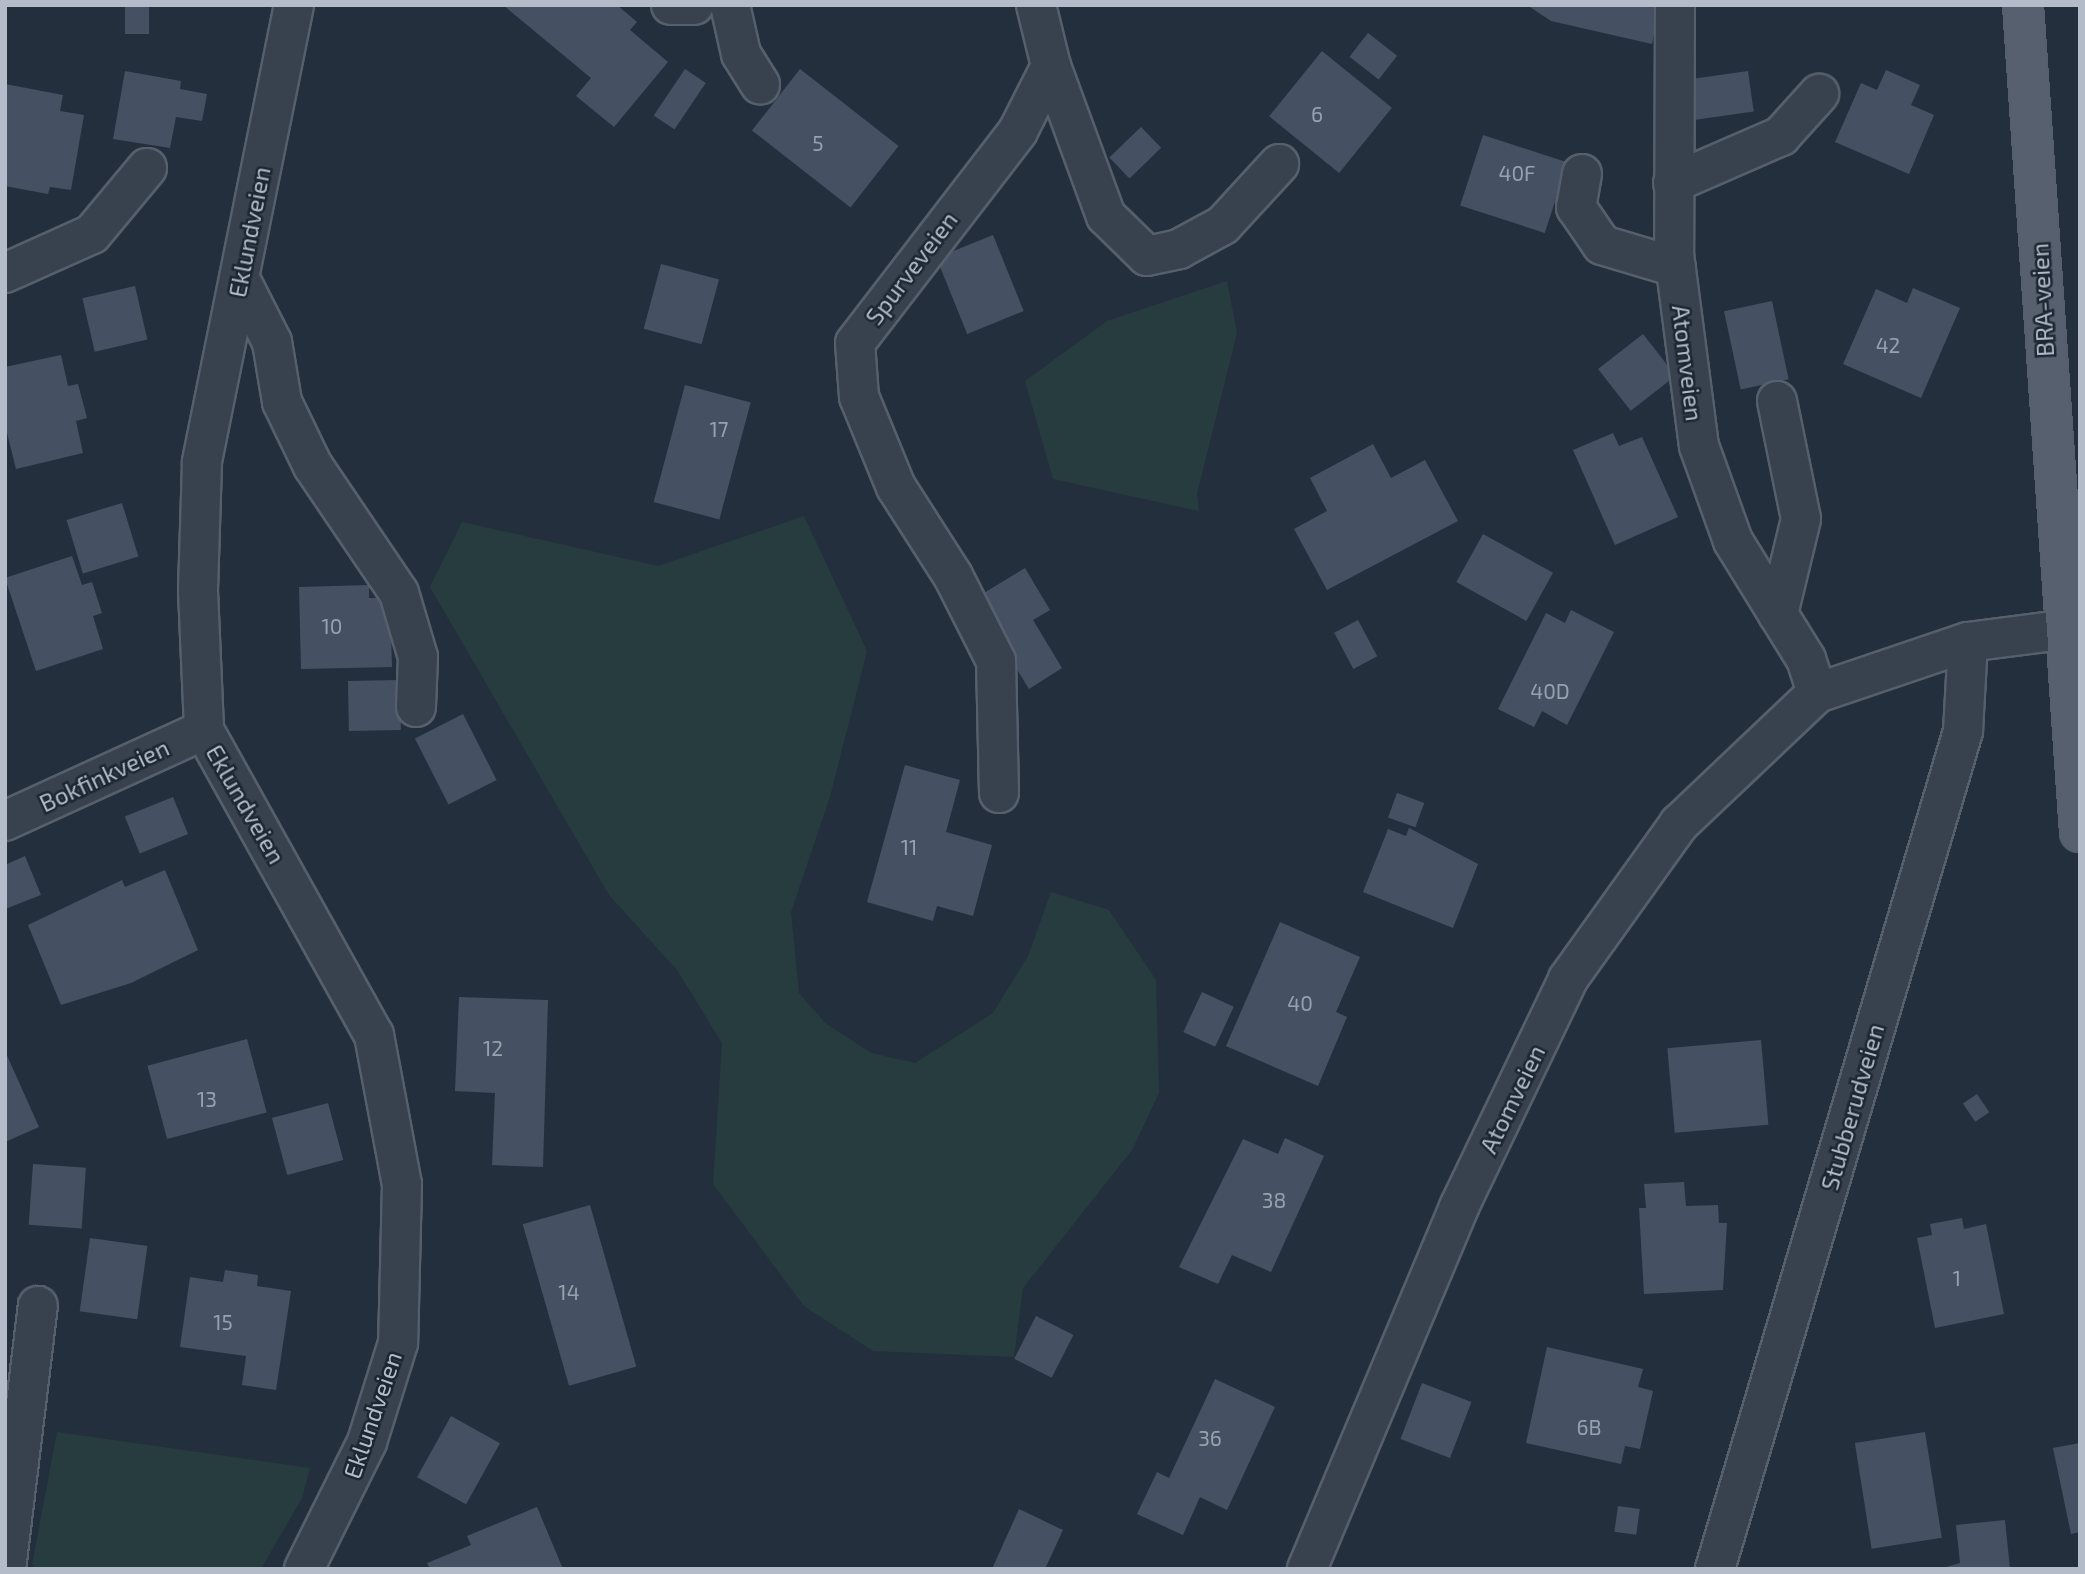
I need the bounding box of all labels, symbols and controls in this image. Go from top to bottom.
house number: 6 [1311,101,1323,127]
house number: 5 [812,130,824,156]
house number: 40F [1499,160,1535,186]
street label: Eklundveien [222,164,276,300]
street label: Spurveveien [859,206,963,330]
street label: BRA-veien [2025,242,2059,358]
street label: Atomveien [1667,303,1709,423]
house number: 42 [1876,332,1900,358]
house number: 17 [709,416,729,442]
house number: 10 [321,613,343,639]
house number: 40D [1530,678,1570,704]
street label: Bokfinkveien [35,732,173,818]
street label: Eklundveien [200,739,292,869]
house number: 11 [901,834,917,860]
house number: 40 [1287,990,1313,1016]
street label: Stubberudveien [1814,1021,1890,1193]
house number: 12 [483,1035,503,1061]
street label: Atomveien [1473,1040,1551,1158]
house number: 13 [197,1086,217,1112]
house number: 38 [1262,1187,1286,1213]
house number: 1 [1953,1265,1961,1291]
house number: 14 [558,1279,580,1305]
house number: 15 [213,1309,233,1335]
street label: Eklundveien [337,1348,407,1482]
house number: 6B [1576,1414,1602,1440]
house number: 36 [1198,1425,1222,1451]

